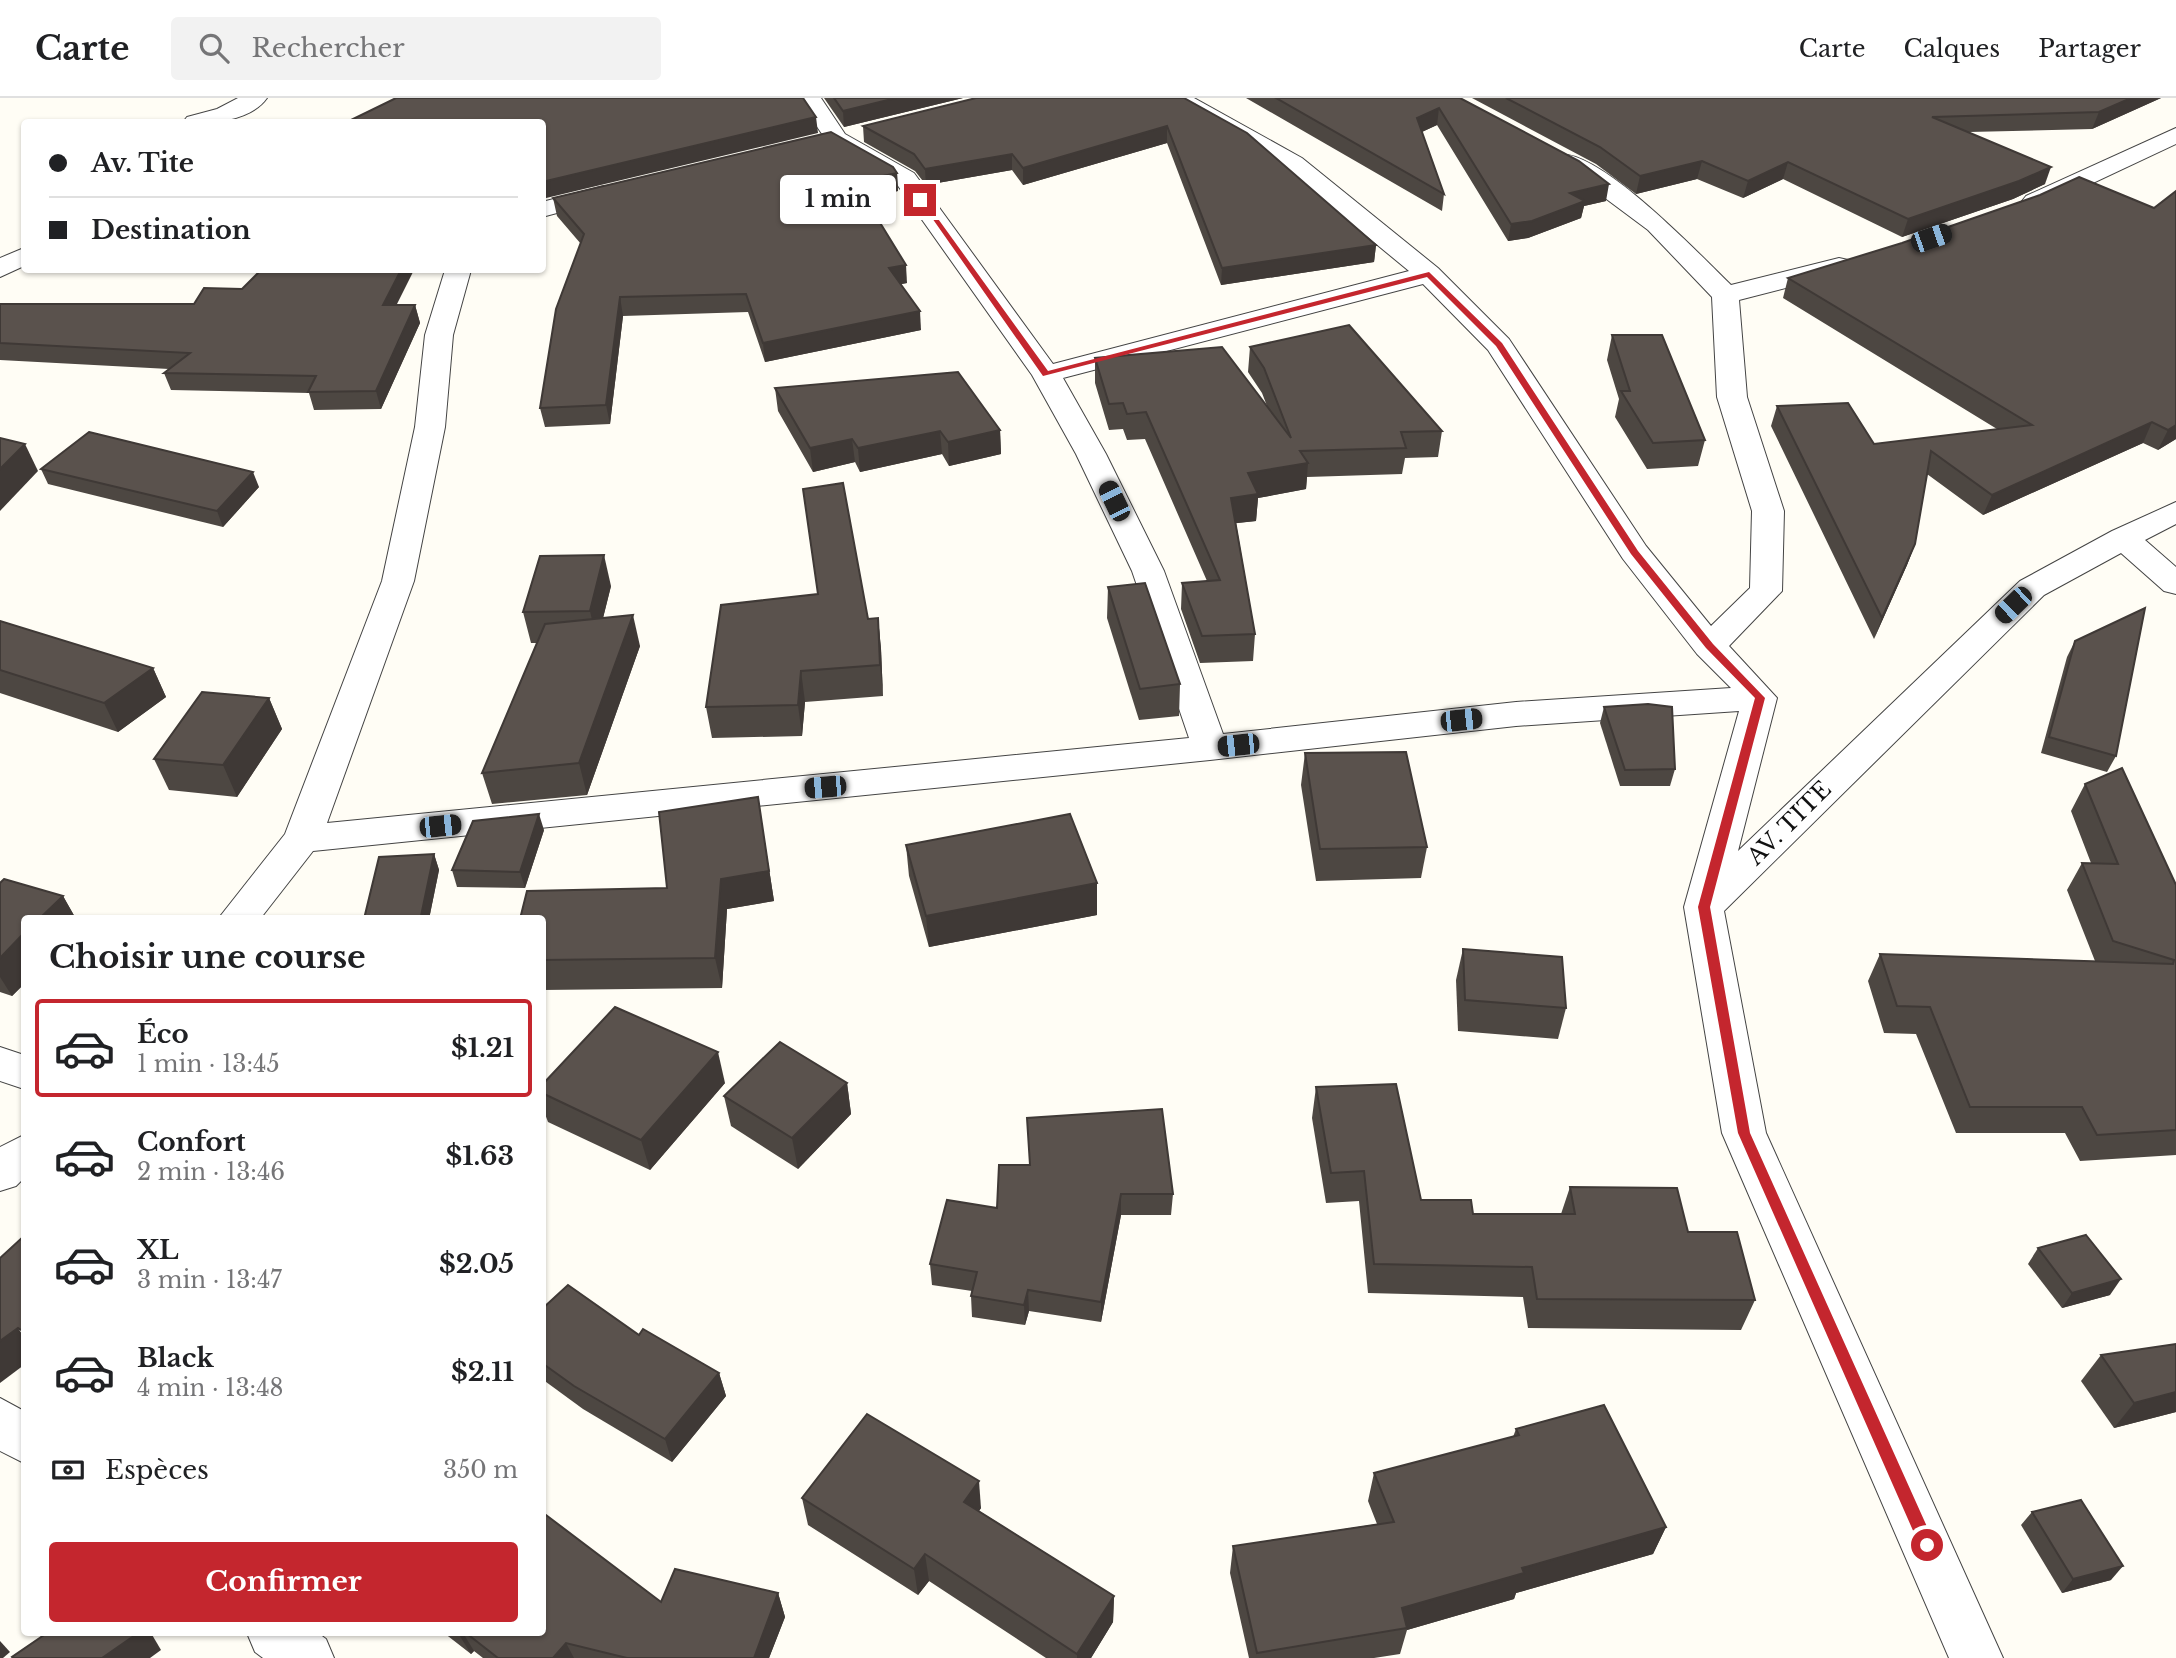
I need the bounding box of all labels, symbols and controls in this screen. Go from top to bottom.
search box [171,17,661,80]
text: Carte [35,28,129,69]
icon: search [195,29,233,67]
text: Rechercher [251,32,405,64]
text: Carte [1799,34,1865,63]
text: Calques [1903,34,2000,63]
text: Partager [2038,34,2141,63]
text: Av. Tite [91,147,194,179]
callout: 1 min [780,176,895,224]
route end [904,184,936,216]
text: 1 min [805,185,871,213]
text: Destination [91,214,251,246]
car [1908,221,1955,255]
car [1096,478,1133,524]
car [1991,583,2036,627]
car [1440,707,1483,733]
car [1217,732,1260,758]
car [804,775,847,799]
street label: AV. TITE [1740,775,1837,872]
car [419,813,462,839]
text: Choisir une course [49,937,366,977]
icon: car [53,1017,116,1080]
text: Éco [137,1018,189,1050]
text: $1.21 [451,1032,514,1064]
text: 1 min · 13:45 [137,1050,280,1078]
icon: car [53,1125,116,1188]
text: Confort [137,1126,246,1158]
text: $1.63 [445,1140,514,1172]
text: 2 min · 13:46 [137,1158,285,1186]
icon: car [53,1233,116,1296]
text: XL [137,1234,179,1266]
text: $2.05 [439,1248,514,1280]
text: 3 min · 13:47 [137,1266,282,1294]
icon: car [53,1341,116,1404]
text: Black [137,1342,214,1374]
text: $2.11 [451,1356,514,1388]
text: 4 min · 13:48 [137,1374,284,1402]
icon: cash [49,1451,87,1489]
text: Espèces [105,1454,209,1486]
text: 350 m [443,1456,518,1484]
route start [1911,1529,1943,1561]
button: Confirmer [49,1542,518,1622]

